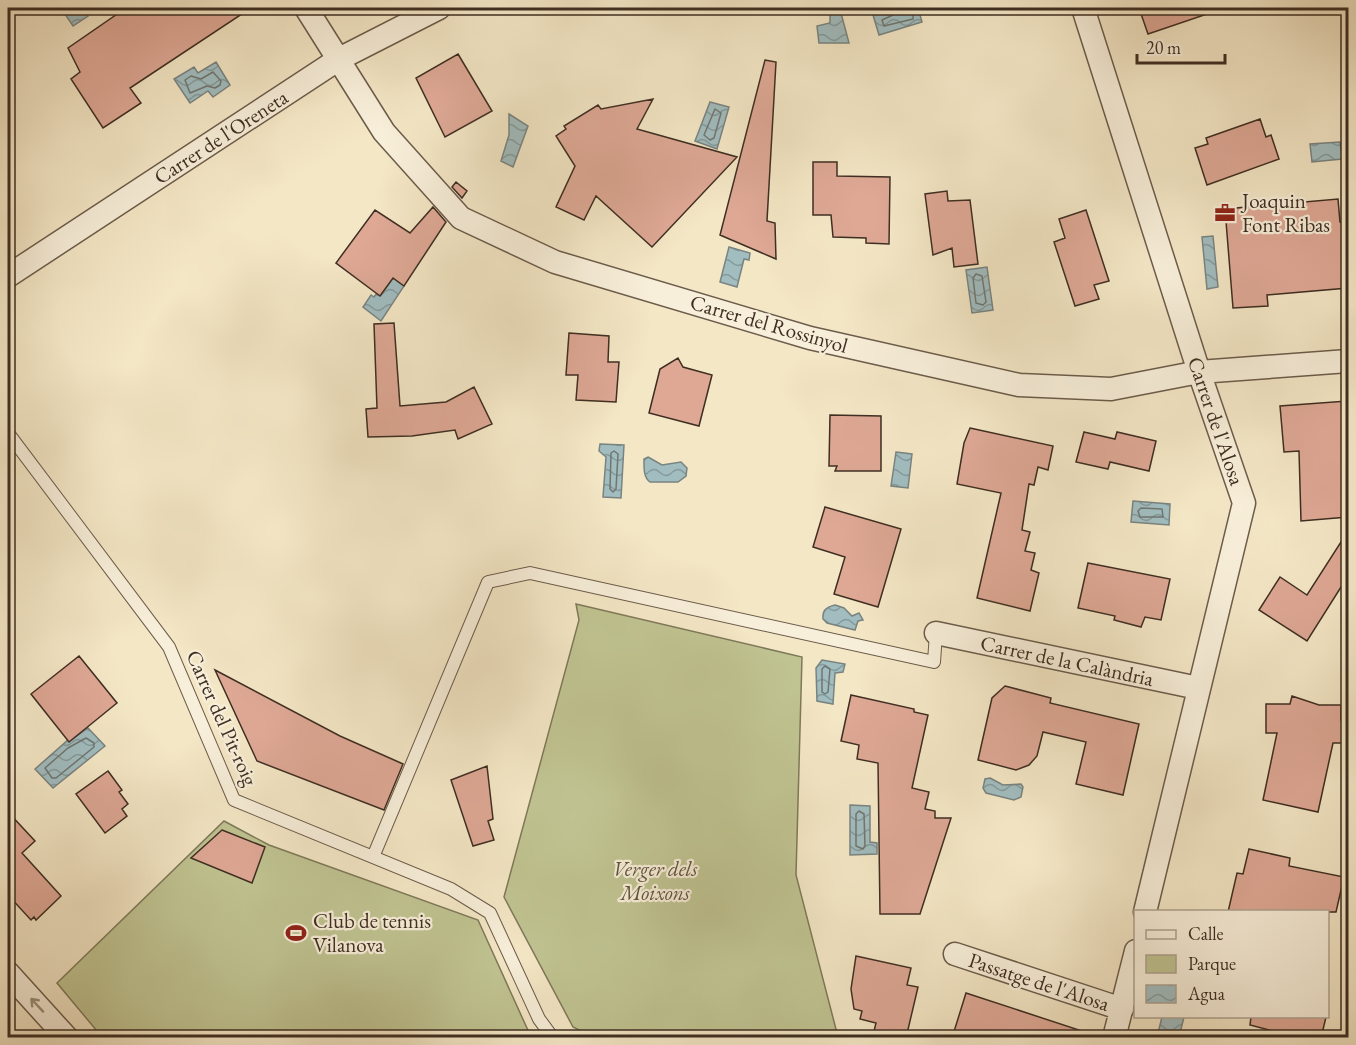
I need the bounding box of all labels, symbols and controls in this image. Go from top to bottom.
scale bar [1137,27,1226,65]
text: 20 m [1146,36,1181,59]
street label: Carrer de l'Oreneta [149,83,293,190]
place label: Joaquin Font Ribas [1240,187,1330,238]
office icon: Joaquin Font Ribas [1213,201,1237,225]
street label: Carrer del Rossinyol [687,288,851,359]
street label: Carrer de l'Alosa [1182,353,1251,489]
street label: Carrer de la Calàndria [978,629,1157,692]
street label: Carrer del Pit-roig [181,646,265,791]
park label: Verger dels Moixons [613,855,697,906]
place label: Club de tennis Vilanova [313,907,431,958]
legend [1134,910,1329,1018]
sports icon: Club de tennis Vilanova [284,921,308,945]
text: Calle [1188,922,1224,945]
street label: Passatge de l'Alosa [965,946,1114,1017]
text: Parque [1188,952,1236,975]
text: Agua [1187,982,1226,1005]
one-way arrow [30,998,44,1013]

